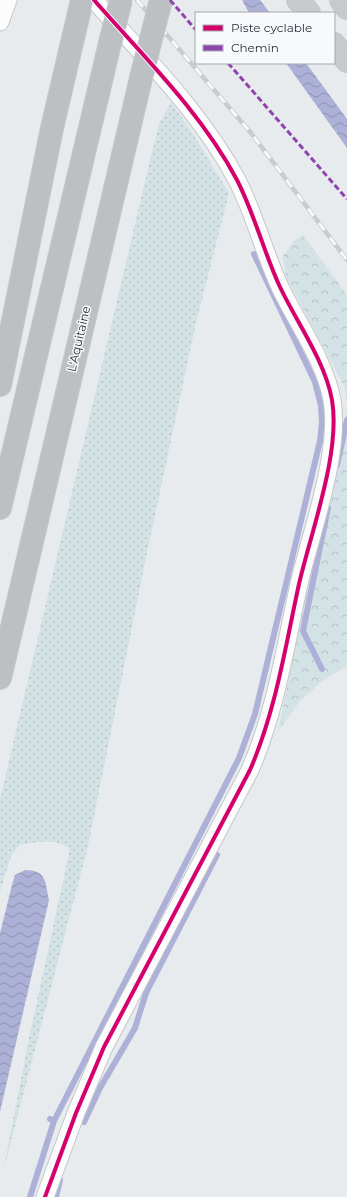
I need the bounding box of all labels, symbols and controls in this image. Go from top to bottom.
legend [195,12,335,64]
text: Piste cyclable [231,20,312,35]
text: Chemin [231,40,279,55]
street label: L'Aquitaine [64,304,93,373]

